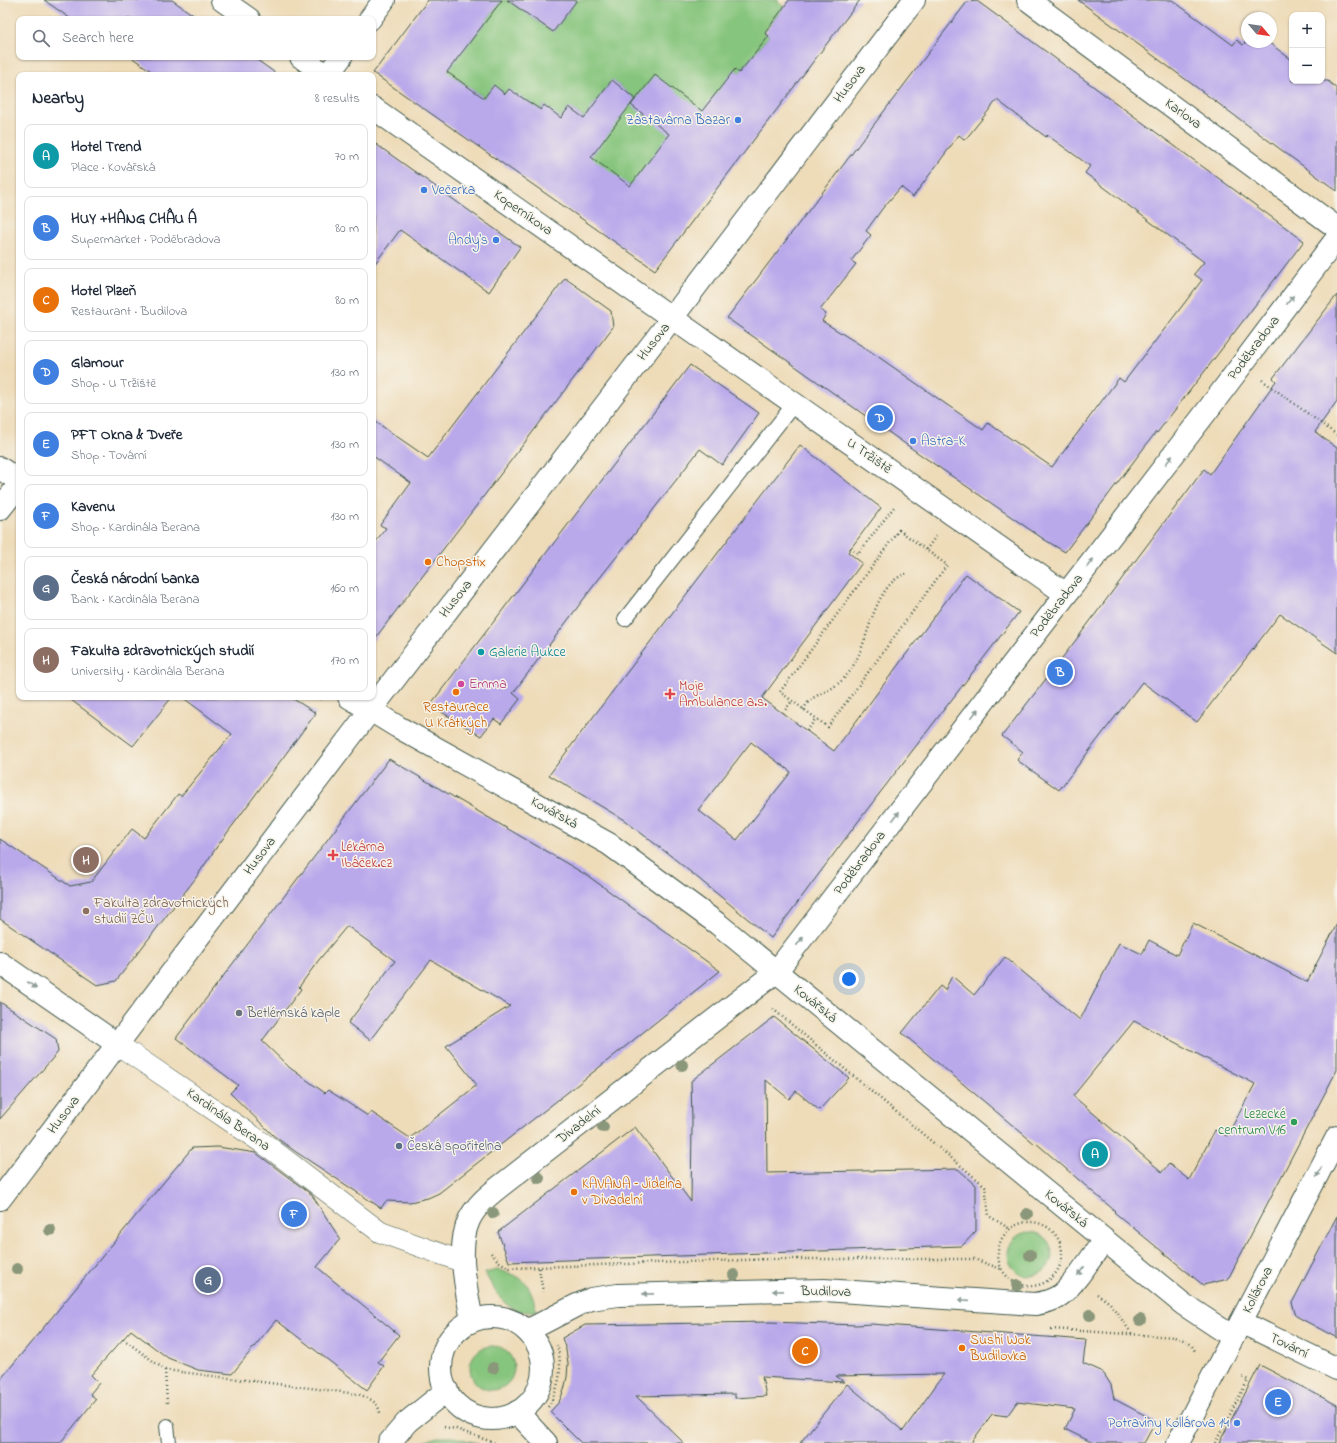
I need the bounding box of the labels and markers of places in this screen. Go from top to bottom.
place label: Zástavárna Bazar [626,110,731,131]
marker: Zástavárna Bazar [733,115,743,125]
place label: Večerka [431,180,475,201]
marker: Večerka [419,185,429,195]
place label: Andy's [448,230,488,252]
marker: Andy's [491,235,501,245]
pin: D [867,403,893,433]
place label: Astra-K [921,431,966,452]
marker: Astra-K [908,436,918,446]
place label: Chopstix [436,552,486,573]
marker: Chopstix [423,557,433,567]
place label: Galerie Aukce [489,642,567,663]
marker: Galerie Aukce [476,647,486,657]
pin: B [1047,657,1073,687]
place label: Emma [469,674,507,695]
place label: Moje Ambulance a.s. [679,676,767,713]
marker: Emma [456,679,466,689]
marker: Restaurace U Krátkých [451,687,461,697]
marker: Moje Ambulance a.s. [664,688,676,700]
place label: Restaurace U Krátkých [423,697,490,735]
place label: Lékárna Ibáček.cz [341,837,392,874]
pin: H [73,845,99,875]
marker: Lékárna Ibáček.cz [328,850,338,860]
place label: Fakulta zdravotnických studií ZČU [93,893,229,930]
marker: Fakulta zdravotnických studií ZČU [81,906,91,916]
place label: Betlémská kaple [246,1003,341,1024]
marker: Betlémská kaple [234,1008,244,1018]
place label: Lezecké centrum V16 [1218,1104,1287,1141]
marker: Lezecké centrum V16 [1289,1117,1299,1127]
place label: Česká spořitelna [407,1136,501,1157]
pin: A [1082,1139,1108,1169]
marker: Česká spořitelna [394,1141,404,1151]
place label: KAVANA – Jídelna v Divadelní [582,1174,682,1211]
marker: KAVANA – Jídelna v Divadelní [569,1187,579,1197]
pin: F [281,1199,307,1229]
pin: G [195,1265,221,1295]
place label: Sushi Wok Budilovka [969,1330,1031,1367]
pin: C [792,1336,818,1366]
marker: Sushi Wok Budilovka [957,1343,967,1353]
pin: E [1265,1387,1291,1417]
place label: Potraviny Kollárova 14 [1108,1413,1229,1435]
marker: Potraviny Kollárova 14 [1232,1418,1242,1428]

